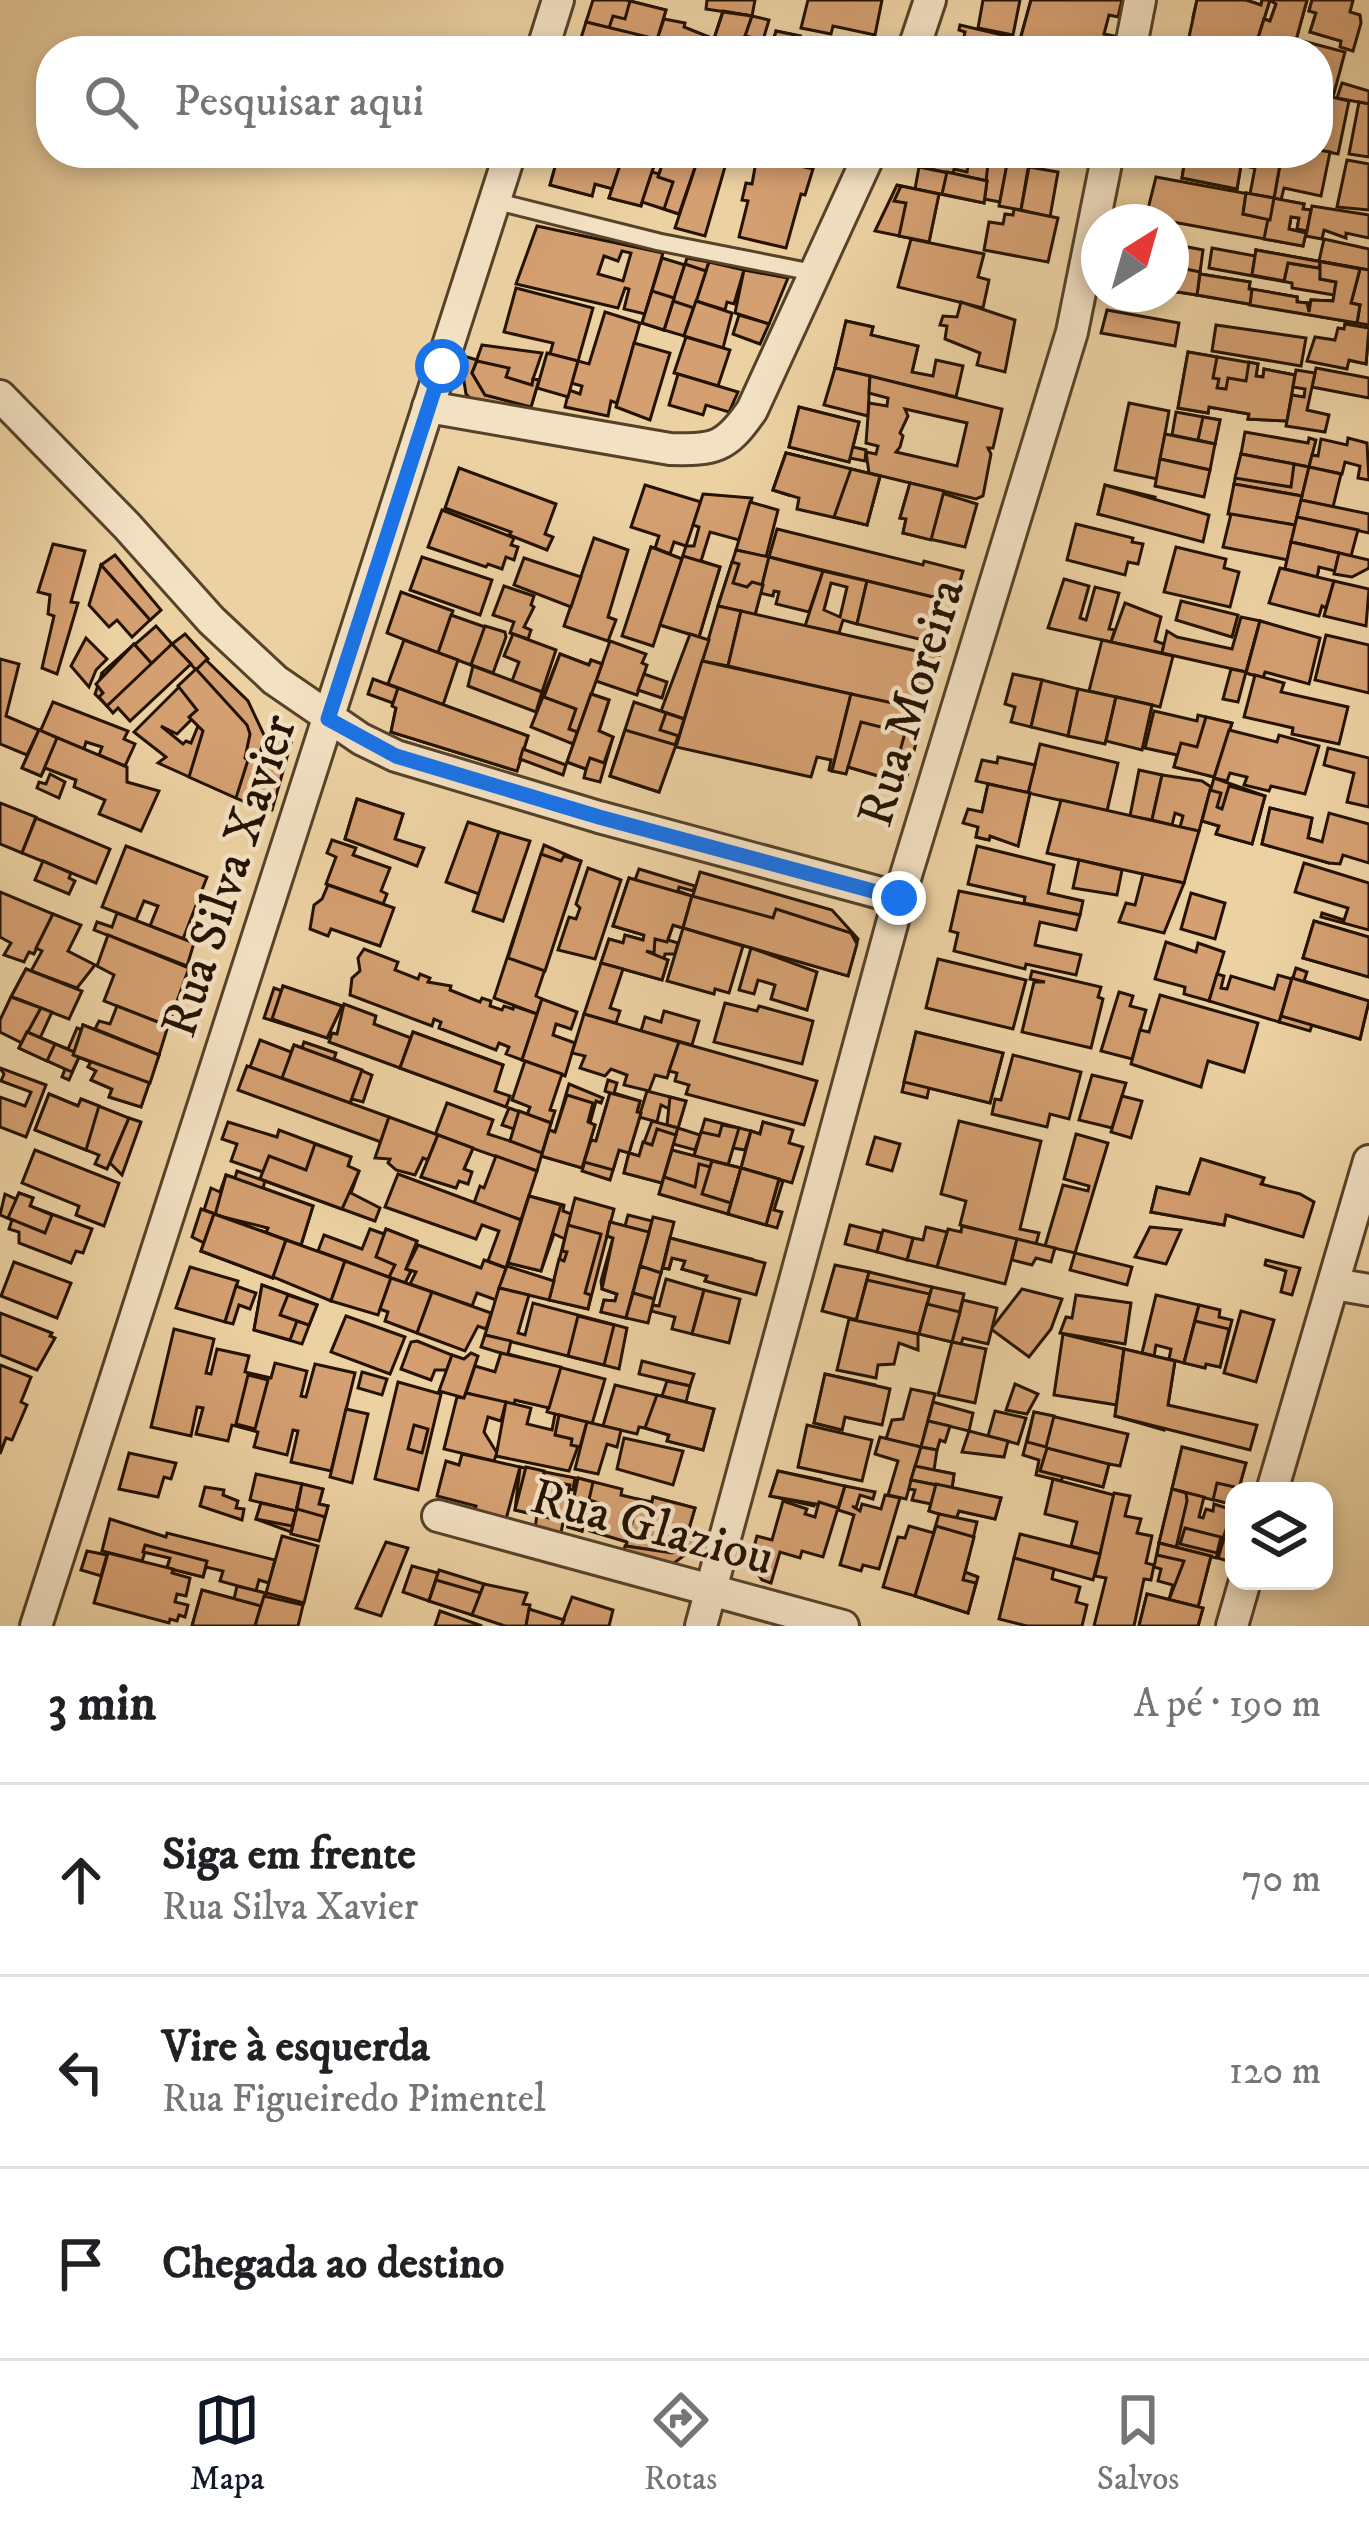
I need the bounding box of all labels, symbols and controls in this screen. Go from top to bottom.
search box [36,36,1333,168]
icon: search [78,69,144,135]
text: Pesquisar aqui [174,74,424,130]
north arrow [1081,204,1189,312]
route start [415,339,469,393]
street label: Rua Moreira [844,571,980,834]
street label: Rua Silva Xavier [148,707,312,1045]
route end [872,871,926,925]
street label: Rua Glaziou [524,1465,781,1591]
map controls [1225,1482,1333,1590]
button: layers [1225,1482,1333,1590]
text: 3 min [48,1672,156,1736]
text: A pé · 190 m [1134,1680,1321,1729]
text: Siga em frente [162,1827,416,1883]
icon: ahead [48,1847,114,1913]
text: 70 m [1242,1855,1321,1904]
text: Rua Silva Xavier [162,1883,418,1932]
text: Vire à esquerda [162,2019,430,2075]
icon: left [48,2039,114,2105]
text: 120 m [1229,2047,1321,2096]
text: Rua Figueiredo Pimentel [162,2075,546,2124]
icon: arrive [48,2231,114,2297]
text: Chegada ao destino [162,2236,504,2292]
tab: Mapa [190,2387,264,2500]
tab: Rotas [644,2387,717,2500]
tab: Salvos [1097,2387,1179,2500]

